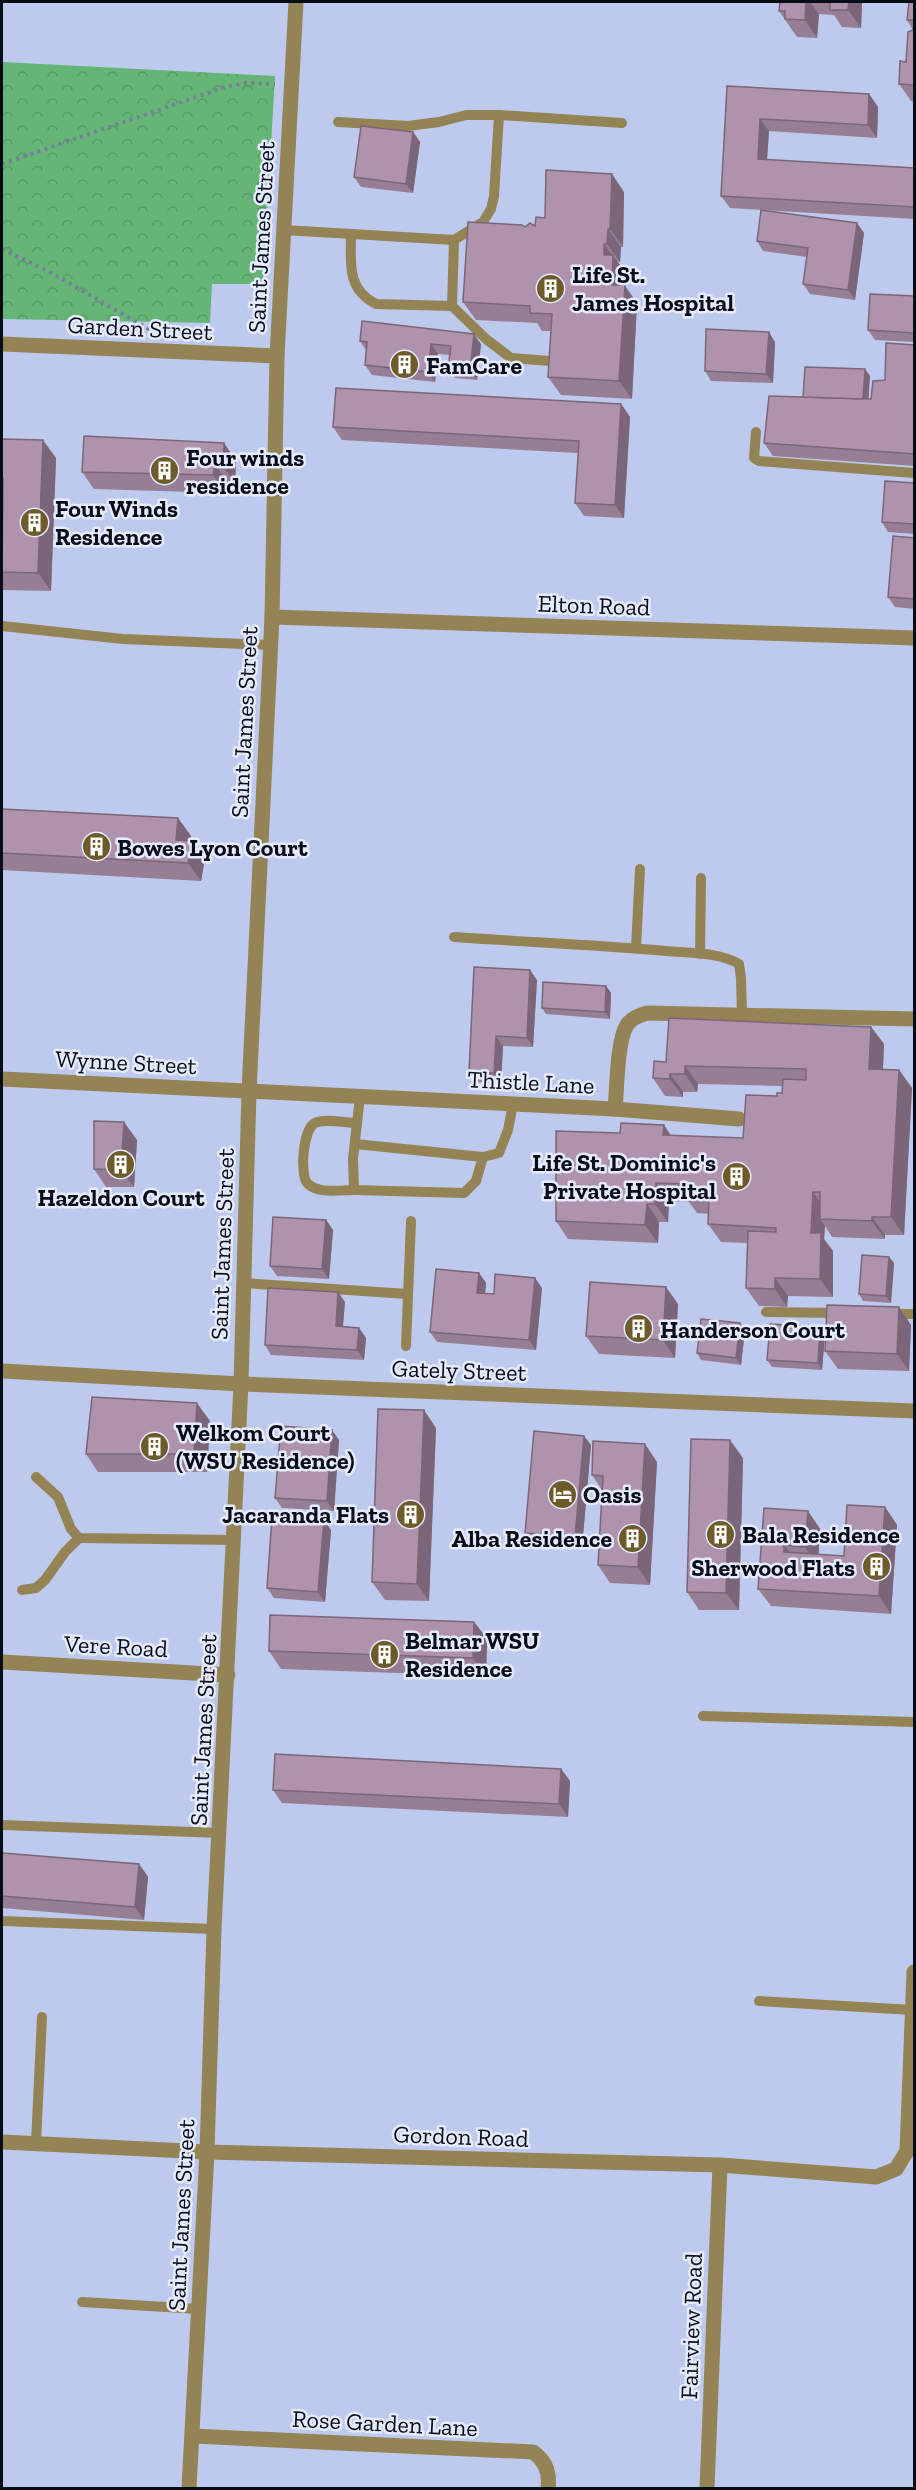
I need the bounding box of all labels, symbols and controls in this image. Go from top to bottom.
street label: Saint James Street [241,140,281,334]
place label: Life St. James Hospital [572,260,734,317]
building icon: Life St. James Hospital [535,272,567,304]
street label: Garden Street [67,310,213,346]
building icon: FamCare [389,349,421,381]
place label: FamCare [426,351,522,380]
place label: Four winds residence [186,443,304,500]
building icon: Four winds residence [149,455,181,487]
place label: Four Winds Residence [55,494,178,551]
building icon: Four Winds Residence [18,506,50,538]
street label: Elton Road [537,589,651,621]
street label: Saint James Street [224,625,264,819]
building icon: Bowes Lyon Court [80,831,112,863]
place label: Bowes Lyon Court [117,833,308,862]
street label: Wynne Street [55,1044,197,1080]
street label: Thistle Lane [467,1064,595,1100]
building icon: Hazeldon Court [105,1148,137,1180]
street label: Saint James Street [204,1148,240,1340]
place label: Life St. Dominic's Private Hospital [532,1148,716,1205]
building icon: Life St. Dominic's Private Hospital [721,1160,753,1192]
place label: Hazeldon Court [37,1183,205,1212]
building icon: Handerson Court [623,1313,655,1345]
place label: Handerson Court [660,1315,845,1344]
street label: Gately Street [391,1353,527,1387]
place label: Welkom Court (WSU Residence) [176,1418,354,1475]
building icon: Welkom Court (WSU Residence) [139,1430,171,1462]
hotel icon: Oasis [546,1478,578,1510]
place label: Oasis [583,1480,641,1509]
building icon: Jacaranda Flats [394,1498,426,1530]
place label: Jacaranda Flats [222,1500,389,1529]
building icon: Bala Residence [705,1518,737,1550]
place label: Bala Residence [742,1520,900,1549]
building icon: Alba Residence [617,1522,649,1554]
place label: Alba Residence [451,1524,612,1553]
building icon: Sherwood Flats [860,1551,892,1583]
place label: Sherwood Flats [691,1553,855,1582]
place label: Belmar WSU Residence [405,1626,539,1683]
street label: Vere Road [62,1629,169,1663]
street label: Saint James Street [183,1633,223,1827]
building icon: Belmar WSU Residence [368,1638,400,1670]
street label: Saint James Street [161,2118,201,2312]
street label: Gordon Road [393,2119,529,2153]
street label: Fairview Road [674,2252,708,2400]
street label: Rose Garden Lane [292,2404,478,2442]

